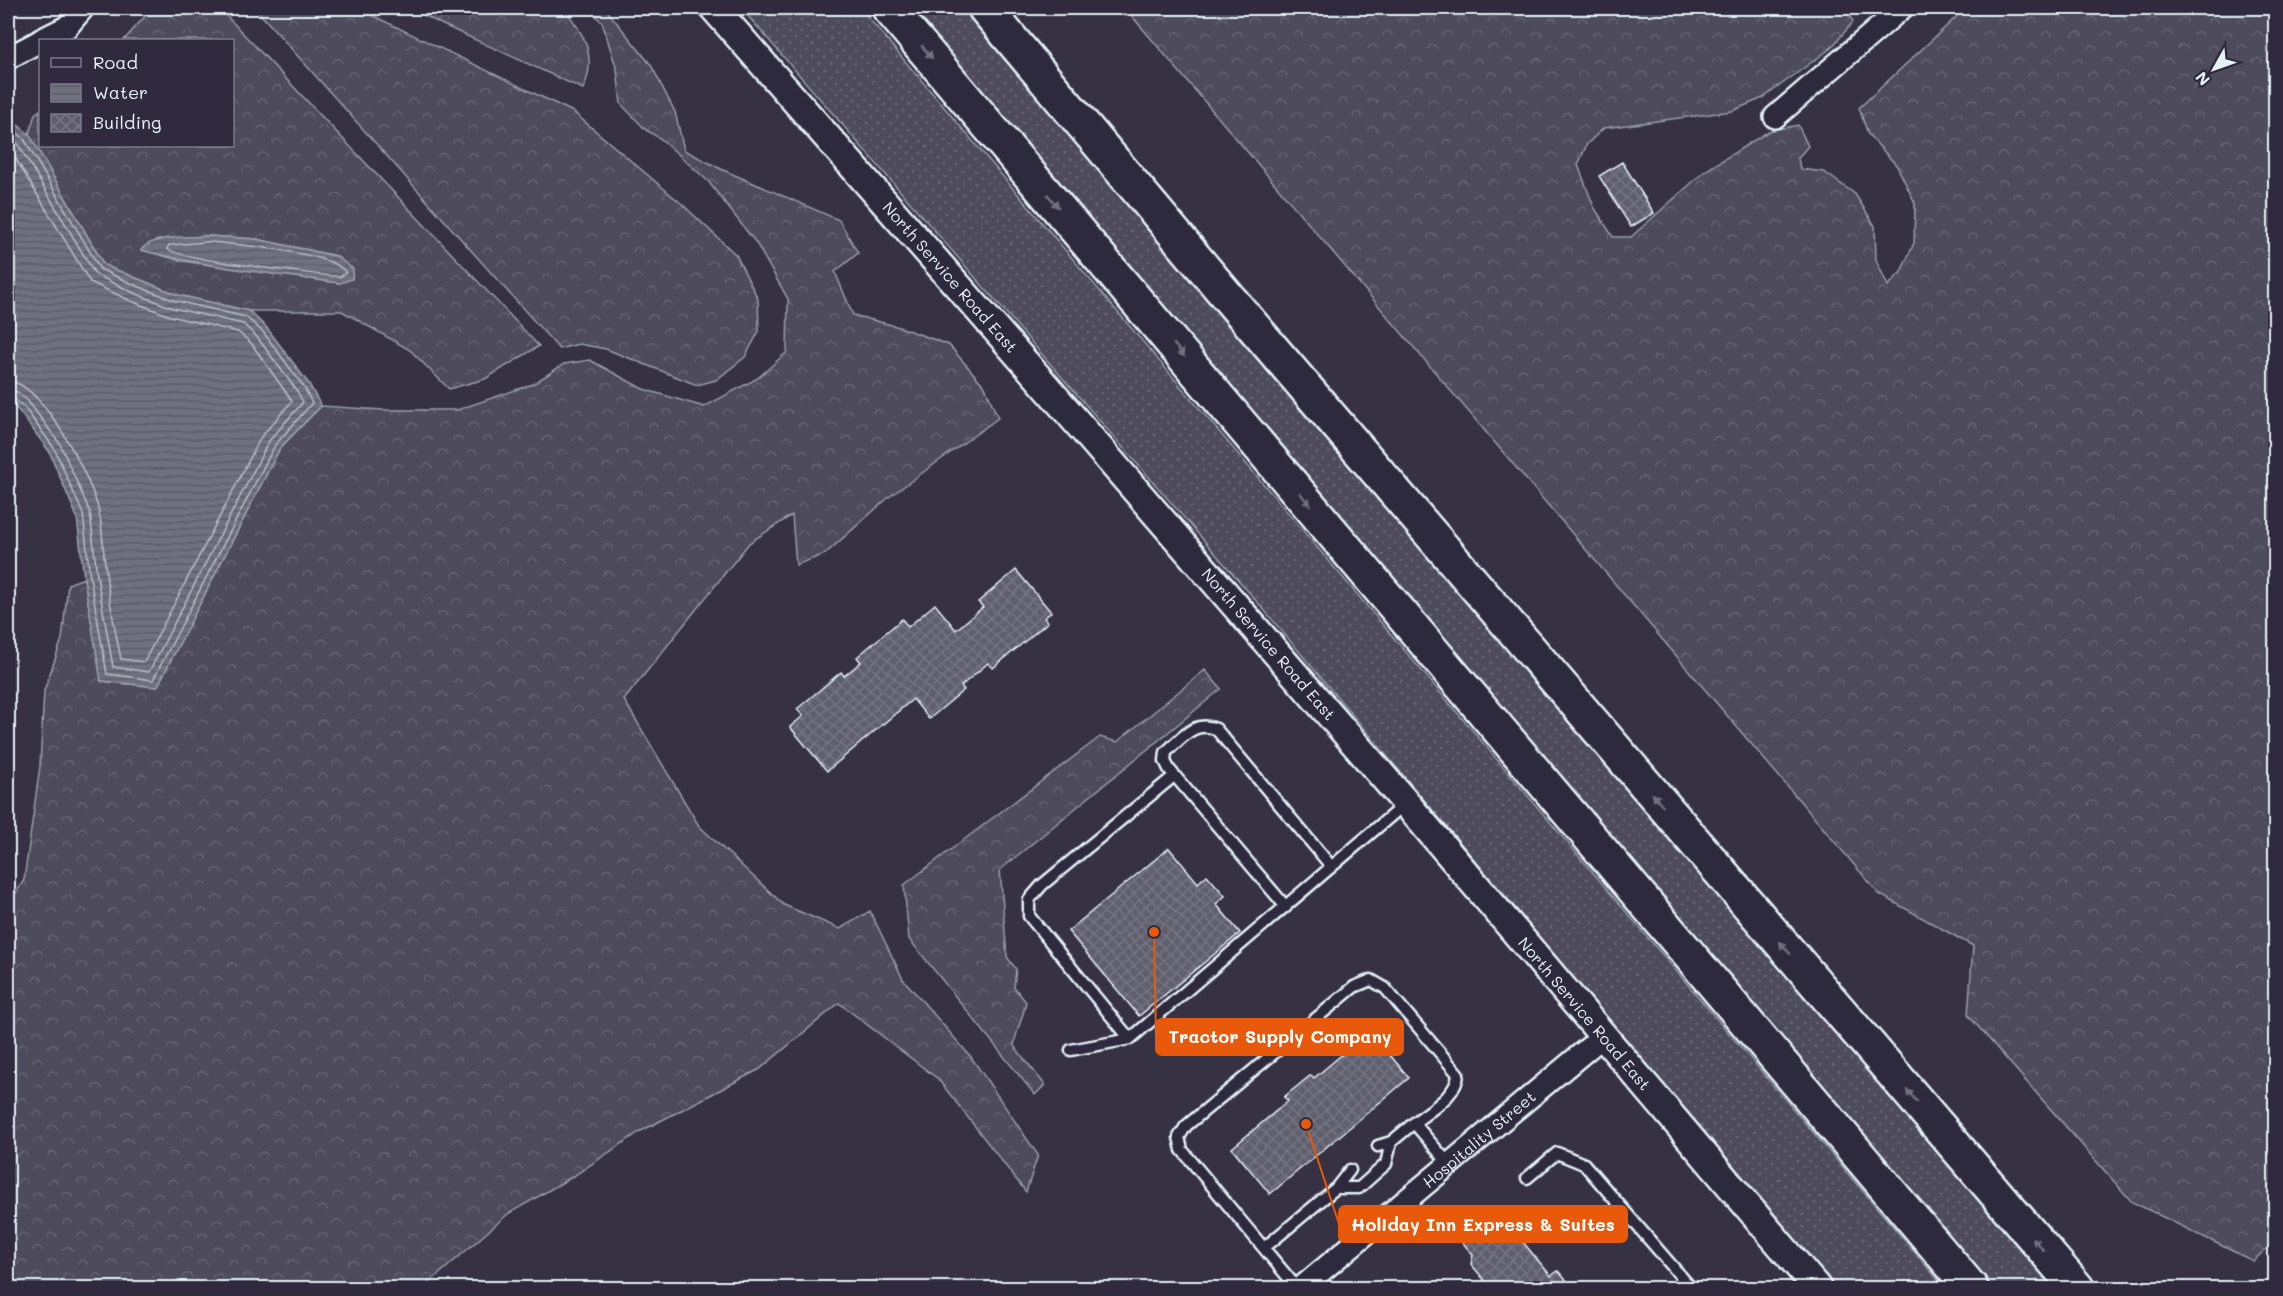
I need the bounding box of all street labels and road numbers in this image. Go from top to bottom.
street label: North Service Road East [878,197,1022,357]
street label: North Service Road East [1198,563,1341,724]
street label: North Service Road East [1514,932,1656,1094]
street label: Hospitality Street [1418,1086,1540,1192]

